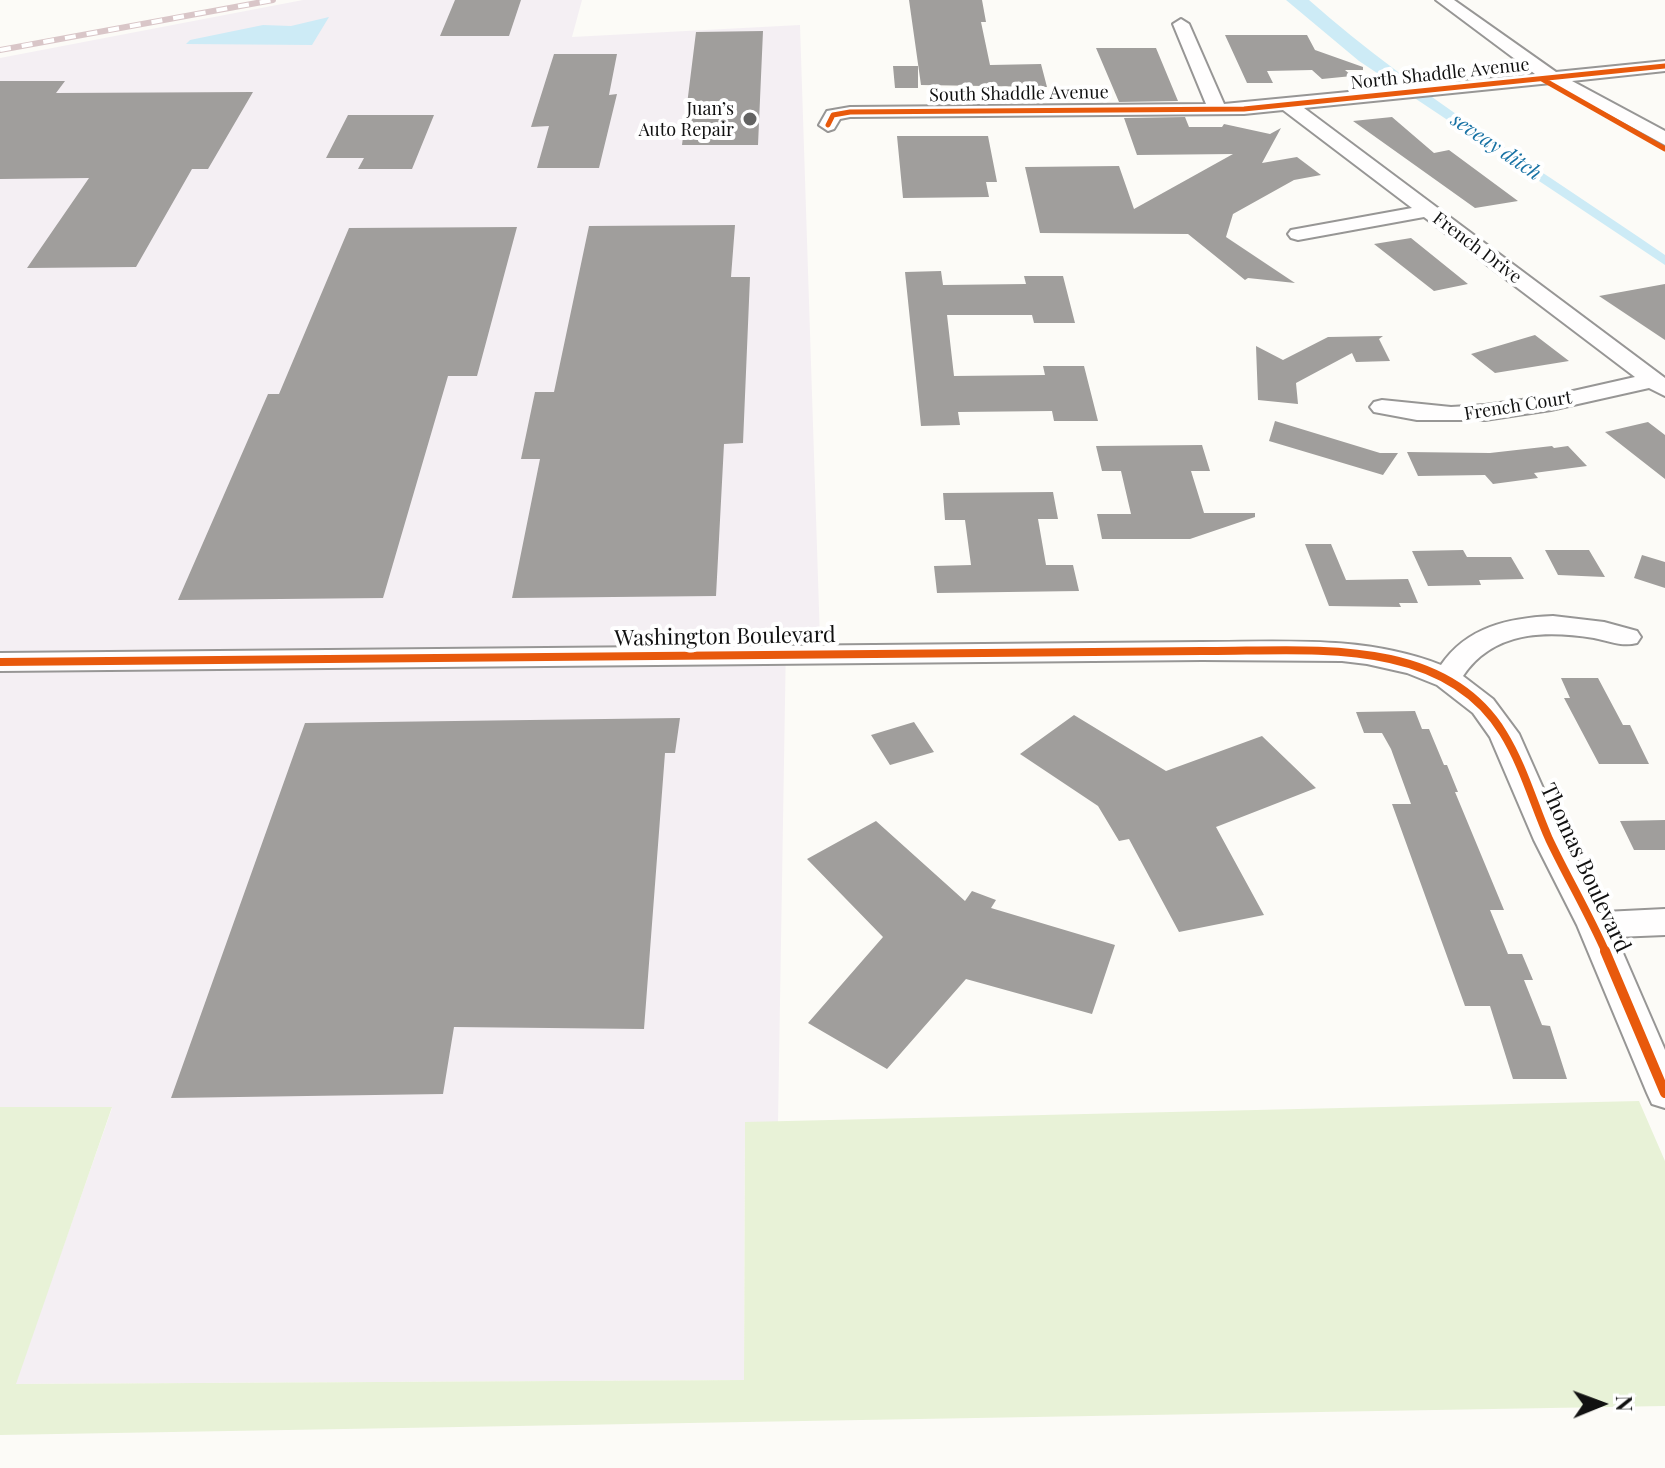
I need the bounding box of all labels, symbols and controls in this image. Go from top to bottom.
street label: North Shaddle Avenue [1349,54,1531,94]
street label: South Shaddle Avenue [929,82,1109,106]
place label: Juan’s Auto Repair [639,98,734,140]
water label: seveay ditch [1446,108,1546,186]
marker: Juan’s Auto Repair [741,110,759,128]
street label: French Drive [1428,208,1526,288]
street label: French Court [1463,387,1573,425]
street label: Washington Boulevard [614,622,836,652]
street label: Thomas Boulevard [1534,779,1636,957]
north arrow [1561,1364,1641,1444]
text: N [1610,1395,1640,1412]

